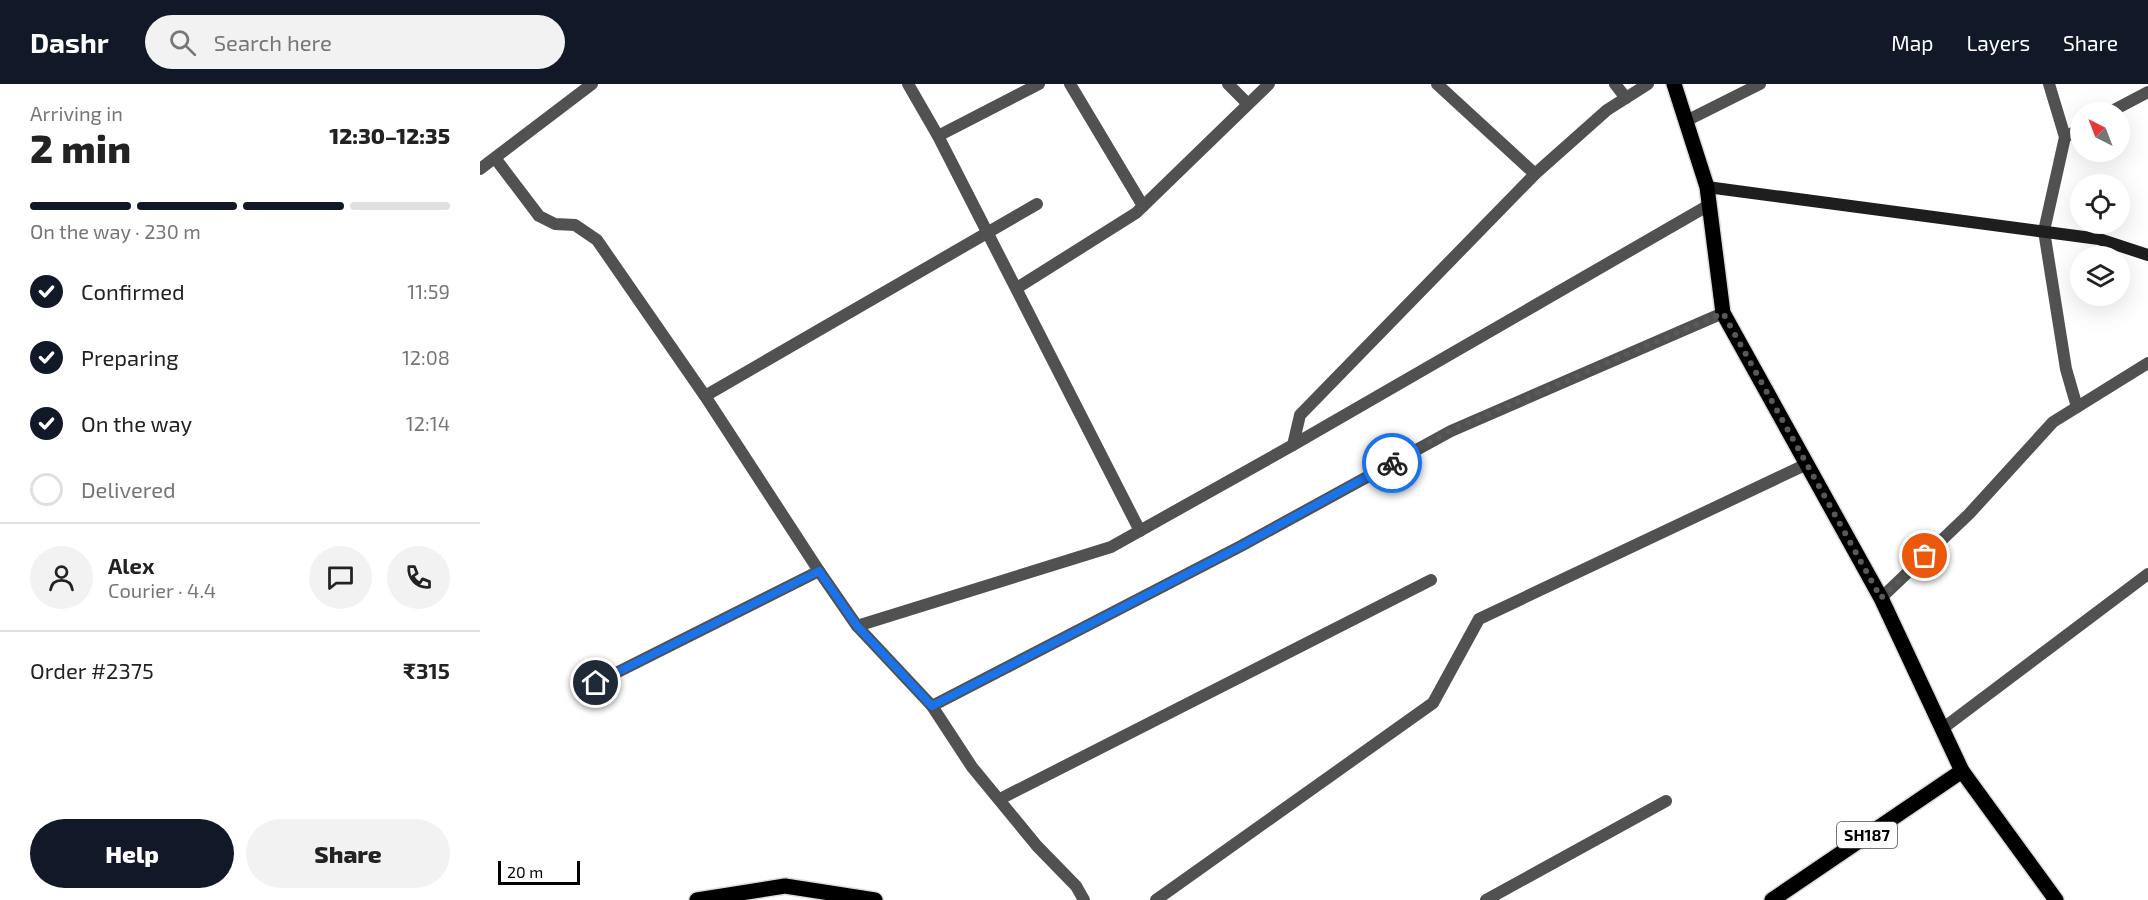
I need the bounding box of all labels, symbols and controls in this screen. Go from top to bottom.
search box [145,15,565,69]
text: Dashr [30,25,109,59]
icon: search [166,26,199,59]
text: Search here [214,29,332,55]
text: Map [1891,30,1933,55]
text: Layers [1966,30,2030,55]
text: Share [2063,30,2118,55]
text: Arriving in [30,101,123,125]
north arrow [2070,102,2130,162]
map controls [2070,102,2130,306]
text: 12:30–12:35 [329,122,450,148]
text: 2 min [30,124,131,171]
button: locate [2070,174,2130,234]
text: On the way · 230 m [30,219,201,243]
button: layers [2070,246,2130,306]
icon: check [30,275,63,308]
text: Confirmed [81,278,185,304]
text: 11:59 [407,279,450,303]
icon: check [30,341,63,374]
text: Preparing [81,344,179,370]
text: 12:08 [402,345,450,369]
icon: check [30,407,63,440]
text: On the way [81,410,192,436]
text: 12:14 [406,411,450,435]
courier [1362,433,1422,493]
icon: bike [1376,447,1409,480]
text: Delivered [81,476,176,502]
pin [1899,530,1950,581]
icon: bag [1908,539,1941,572]
button: person [30,546,93,609]
button: chat [309,546,372,609]
button: phone [387,546,450,609]
text: Alex [108,552,154,578]
text: Courier · 4.4 [108,578,216,602]
text: Order #2375 [30,657,154,683]
text: ₹315 [403,657,450,683]
pin [570,657,621,708]
icon: home [579,666,612,699]
button: Help [30,819,234,888]
button: Share [246,819,450,888]
road number: SH187 [1837,822,1897,848]
scale bar [498,858,580,886]
text: 20 m [507,862,543,881]

